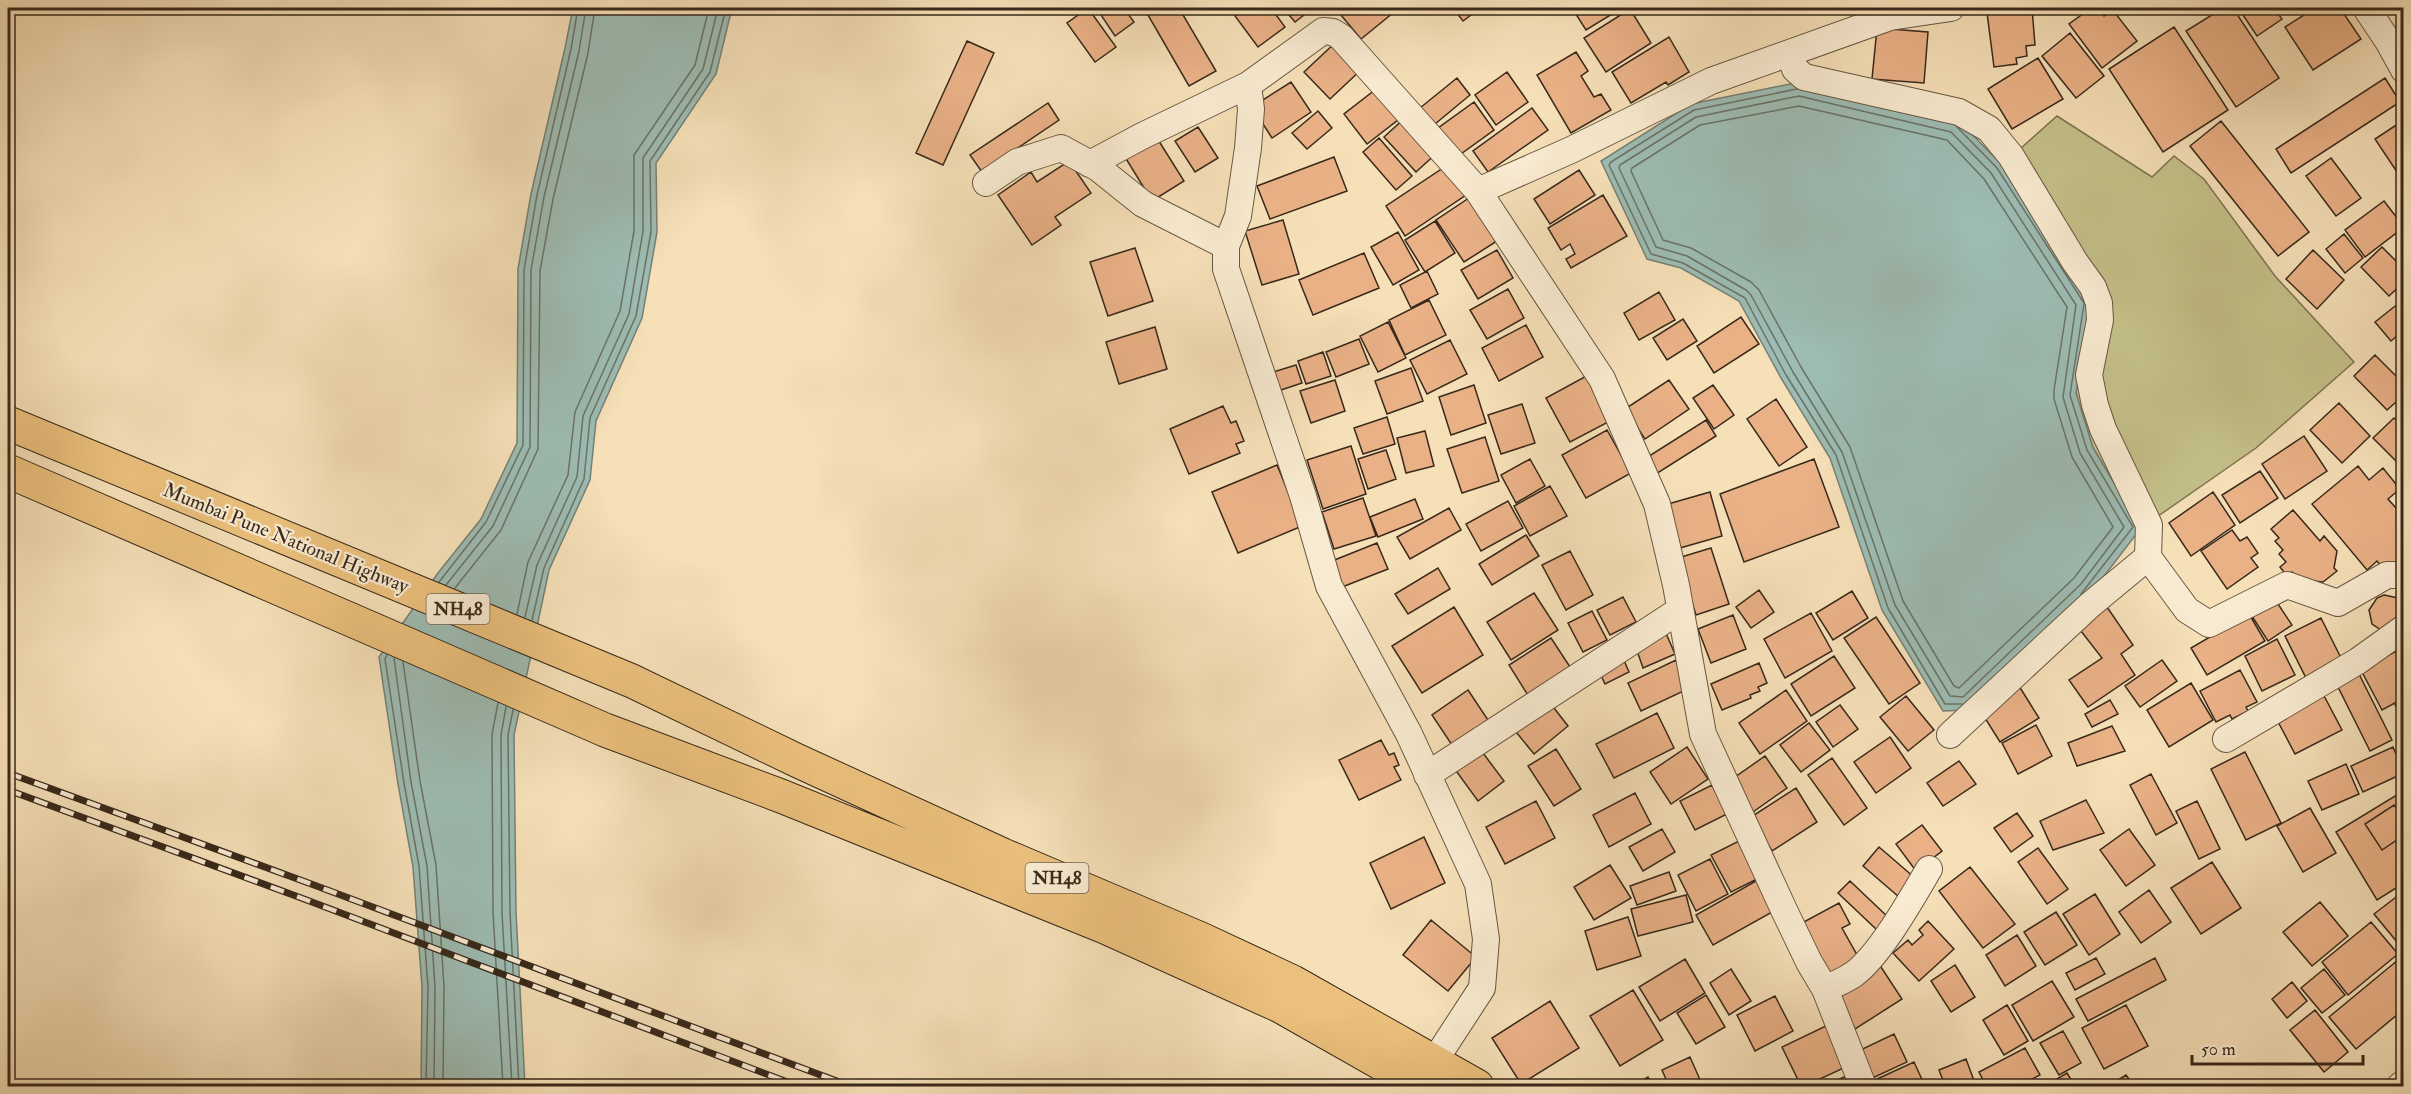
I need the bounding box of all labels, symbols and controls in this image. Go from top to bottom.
street label: Mumbai Pune National Highway [159,477,414,599]
road number: NH48 [426,594,490,624]
road number: NH48 [1026,863,1088,893]
scale bar [2192,1028,2363,1066]
text: 50 m [2201,1038,2236,1061]

